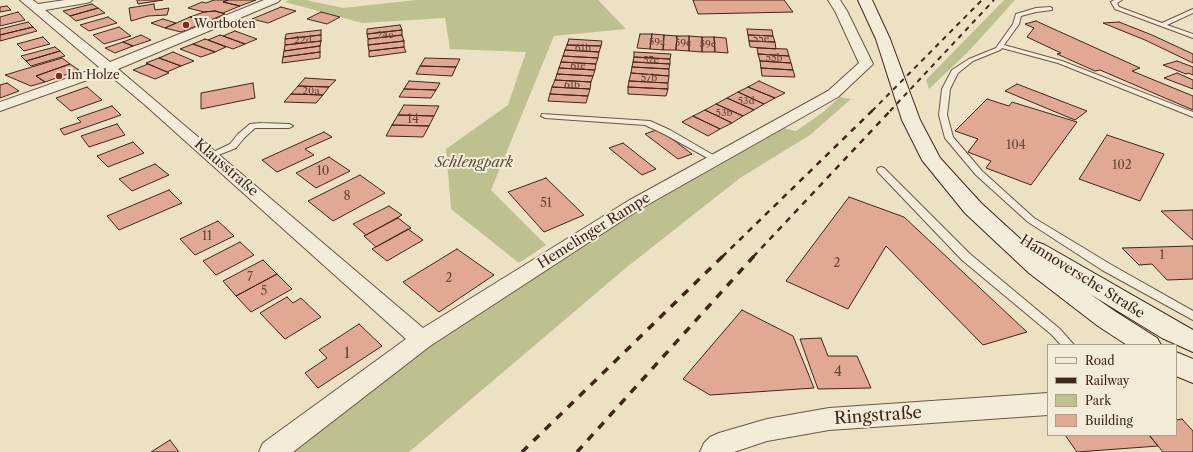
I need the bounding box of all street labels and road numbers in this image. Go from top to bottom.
street label: Klausstraße [191,136,261,200]
street label: Hemelinger Rampe [535,190,653,272]
street label: Hannoversche Straße [1017,232,1147,322]
street label: Ringstraße [833,403,923,429]

